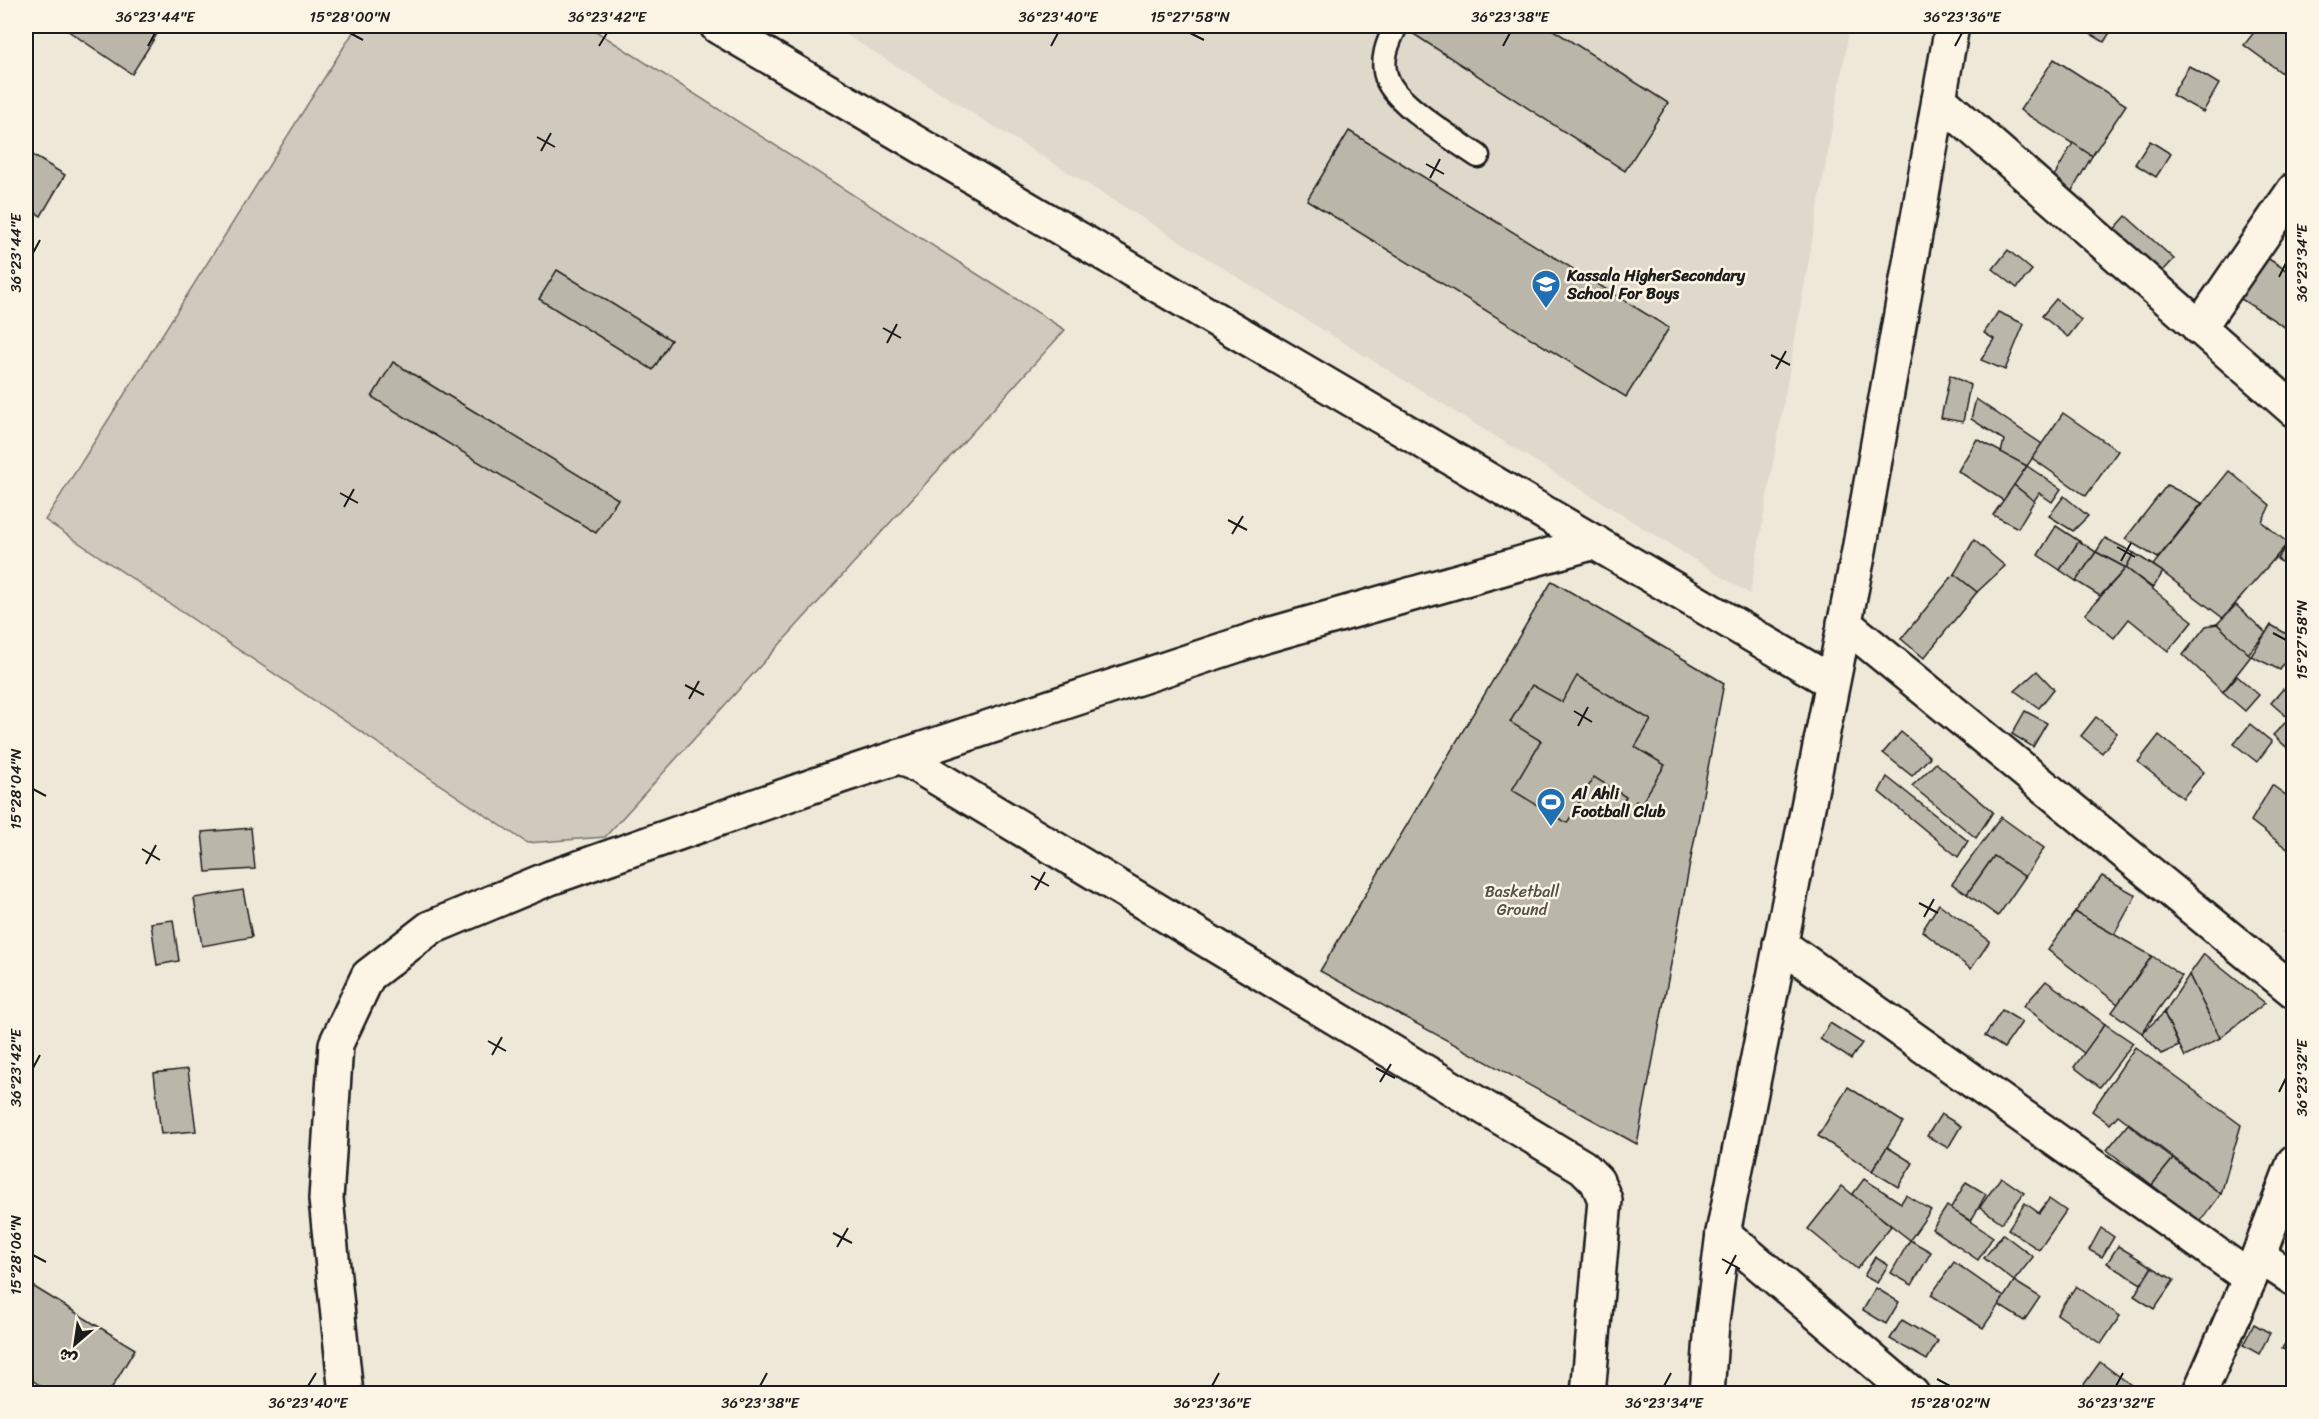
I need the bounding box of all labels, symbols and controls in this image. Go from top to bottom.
text: 36°23'44"E [116,4,196,30]
text: 15°28'00"N [310,4,391,30]
text: 36°23'42"E [568,4,648,30]
text: 36°23'40"E [1018,4,1099,30]
text: 15°27'58"N [1150,4,1230,30]
text: 36°23'38"E [1471,4,1550,30]
text: 36°23'36"E [1924,4,2002,30]
text: 36°23'44"E [3,212,29,292]
text: 36°23'34"E [2289,222,2315,302]
place label: Kassala HigherSecondary School For Boys [1566,261,1746,308]
school or university icon: Kassala HigherSecondary School For Boys [1530,268,1562,310]
text: 15°27'58"N [2289,600,2315,680]
text: 15°28'04"N [3,748,29,829]
place label: Al Ahli Football Club [1571,779,1666,826]
sports icon: Al Ahli Football Club [1535,786,1567,828]
park label: Basketball Ground [1485,877,1560,924]
text: 36°23'42"E [3,1027,29,1107]
text: 36°23'32"E [2289,1038,2315,1117]
text: 15°28'06"N [3,1214,29,1295]
north arrow [45,1314,105,1374]
text: ش [53,1340,83,1374]
text: 36°23'40"E [268,1390,349,1416]
text: 36°23'38"E [721,1390,800,1416]
text: 36°23'36"E [1174,1390,1252,1416]
text: 36°23'34"E [1625,1390,1705,1416]
text: 15°28'02"N [1910,1390,1991,1416]
text: 36°23'32"E [2077,1390,2156,1416]

